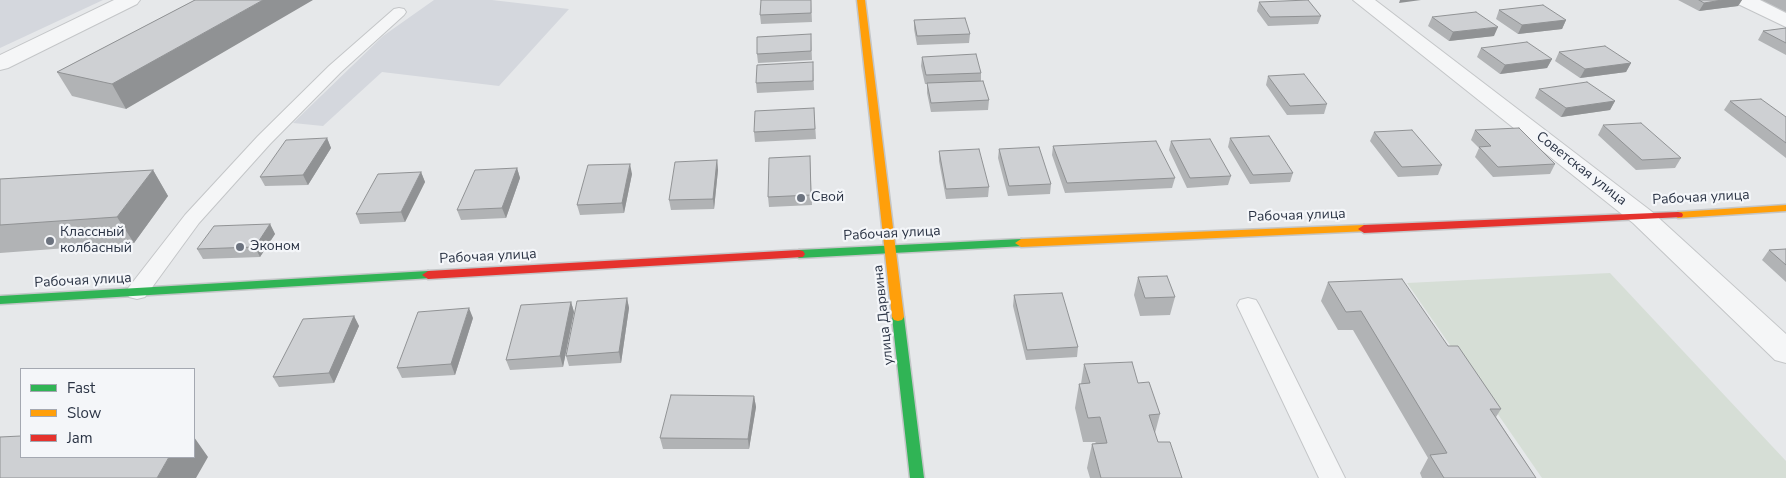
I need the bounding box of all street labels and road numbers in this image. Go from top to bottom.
street label: Советская улица [1532,128,1630,210]
street label: Рабочая улица [1652,187,1750,209]
street label: Рабочая улица [1248,206,1346,226]
street label: Рабочая улица [843,223,941,245]
street label: Рабочая улица [439,246,537,268]
street label: улица Дарвина [870,264,898,366]
street label: Рабочая улица [34,270,132,292]

